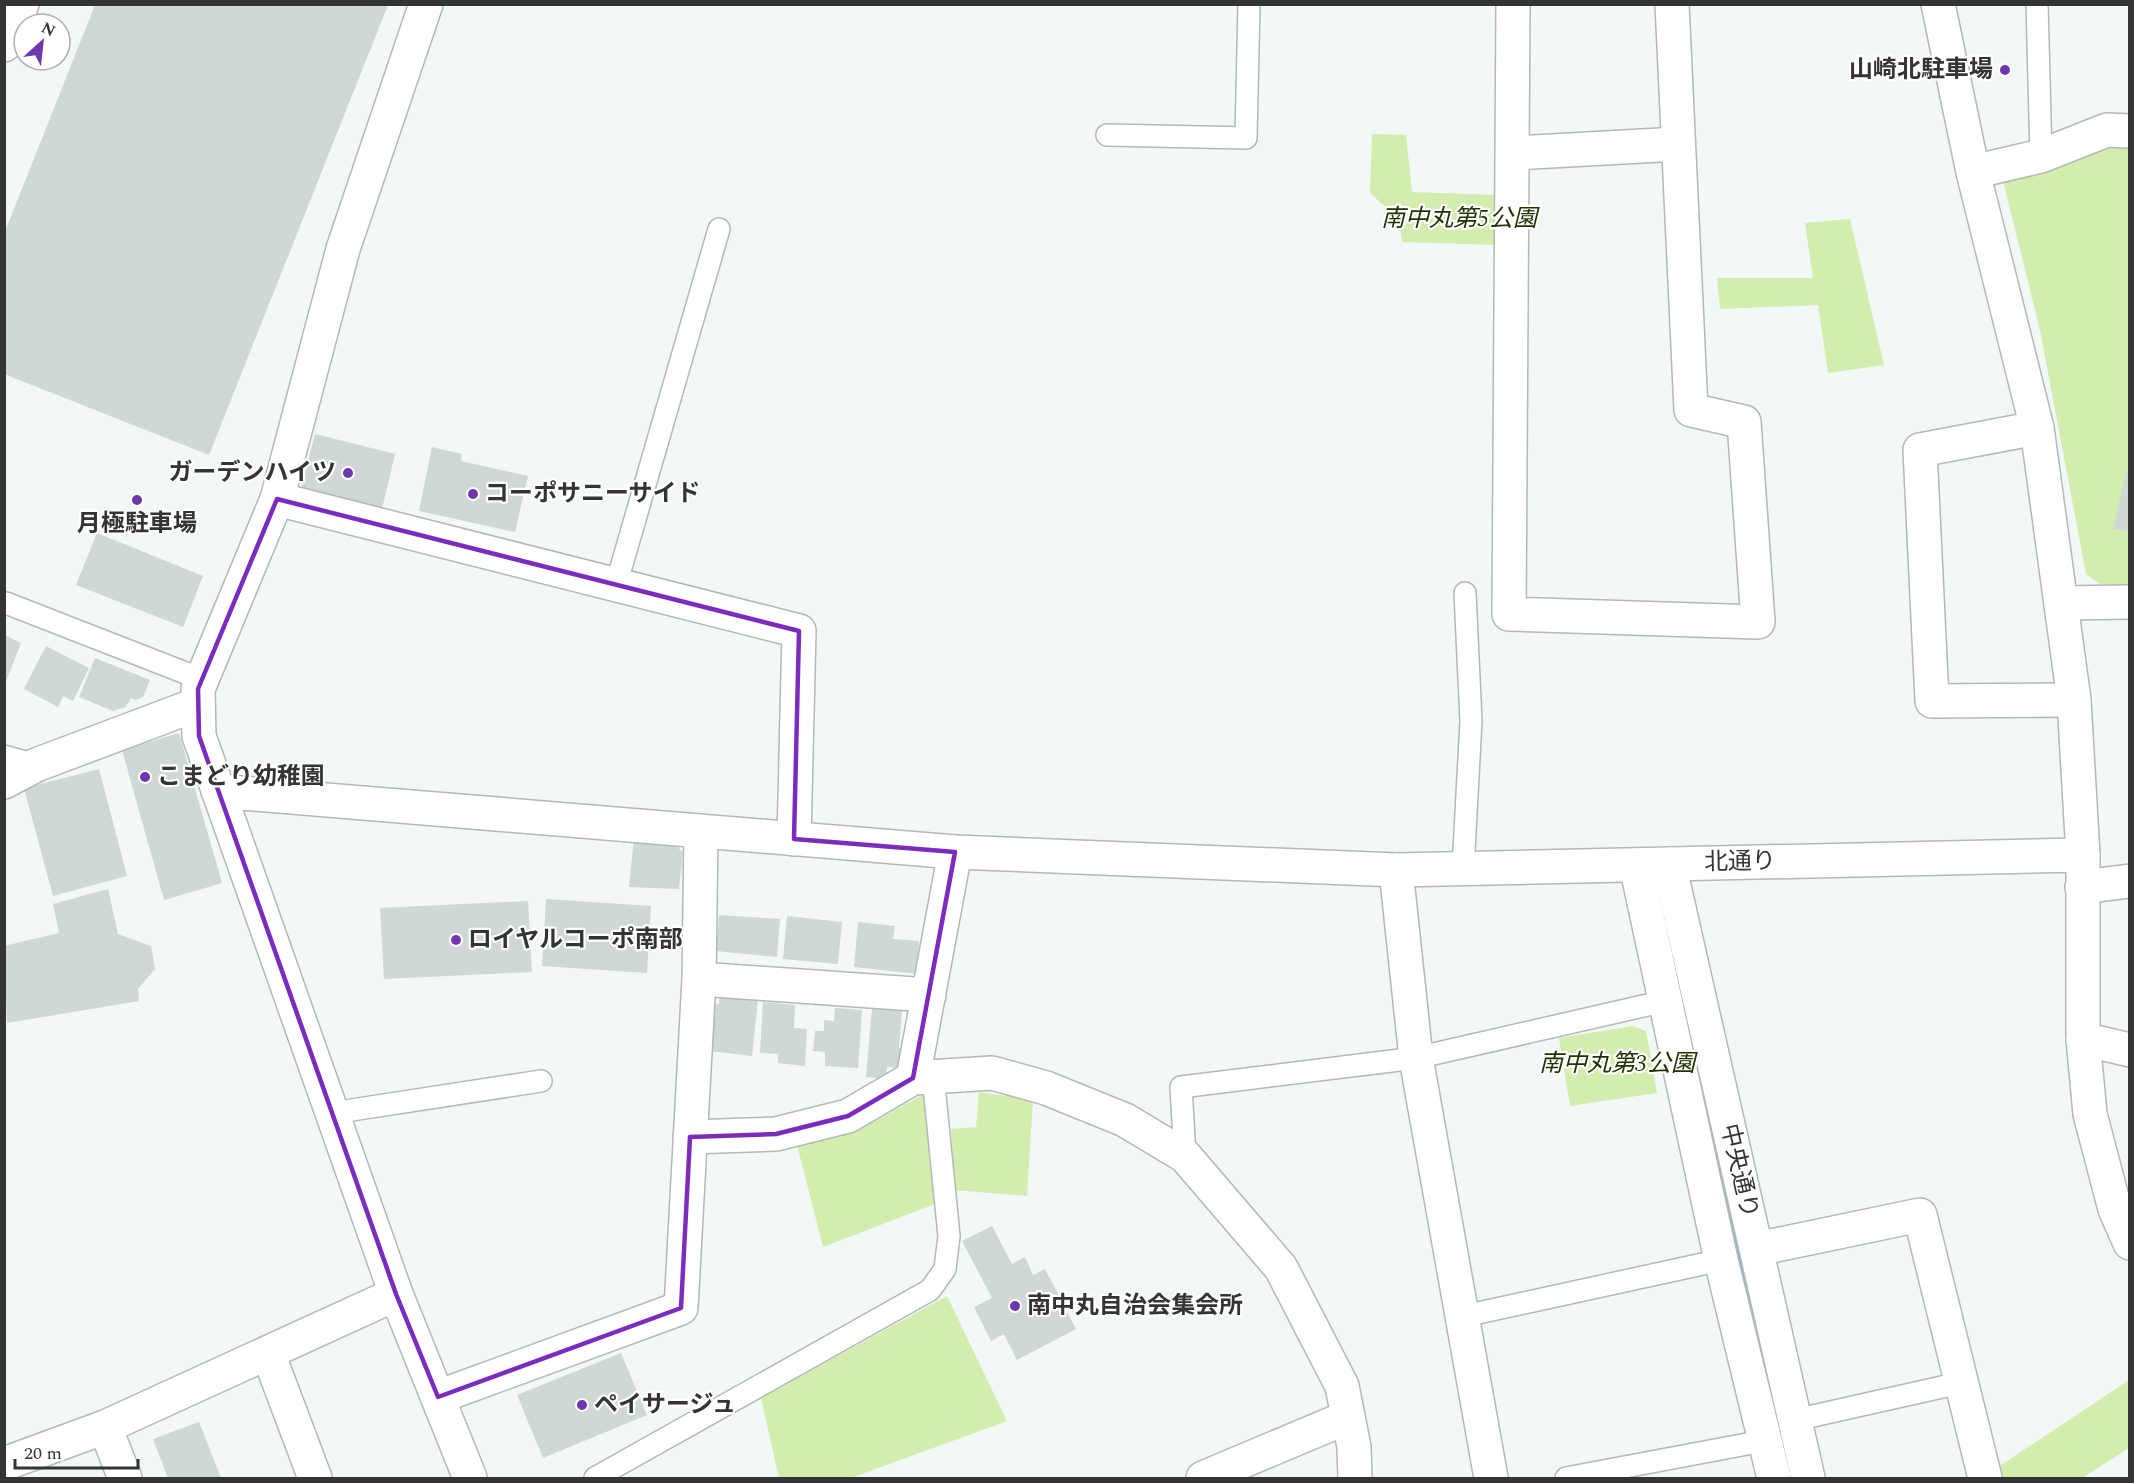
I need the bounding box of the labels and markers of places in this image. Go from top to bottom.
place label: 山崎北駐車場 [1849,52,1993,88]
marker: 山崎北駐車場 [1998,63,2012,77]
place label: ガーデンハイツ [168,455,336,491]
marker: ガーデンハイツ [341,466,355,480]
place label: コーポサニーサイド [485,476,701,512]
marker: コーポサニーサイド [466,487,480,501]
marker: 月極駐車場 [130,493,144,507]
place label: 月極駐車場 [77,506,197,542]
place label: こまどり幼稚園 [157,759,325,795]
marker: こまどり幼稚園 [138,770,152,784]
place label: ロイヤルコーポ南部 [468,922,683,958]
marker: ロイヤルコーポ南部 [449,933,463,947]
place label: 南中丸自治会集会所 [1027,1288,1243,1324]
marker: 南中丸自治会集会所 [1008,1299,1022,1313]
place label: ペイサージュ [594,1387,736,1423]
marker: ペイサージュ [575,1398,589,1412]

